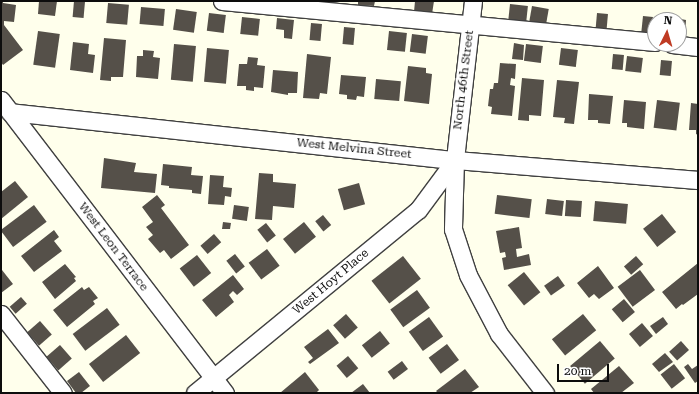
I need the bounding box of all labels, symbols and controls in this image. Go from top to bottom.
north arrow [647,12,687,52]
text: N [663,14,673,27]
street label: North 46th Street [451,29,477,131]
street label: West Melvina Street [296,136,412,162]
street label: West Leon Terrace [75,200,151,294]
street label: West Hoyt Place [290,246,372,318]
scale bar [559,356,611,382]
text: 20 m [564,364,591,378]

